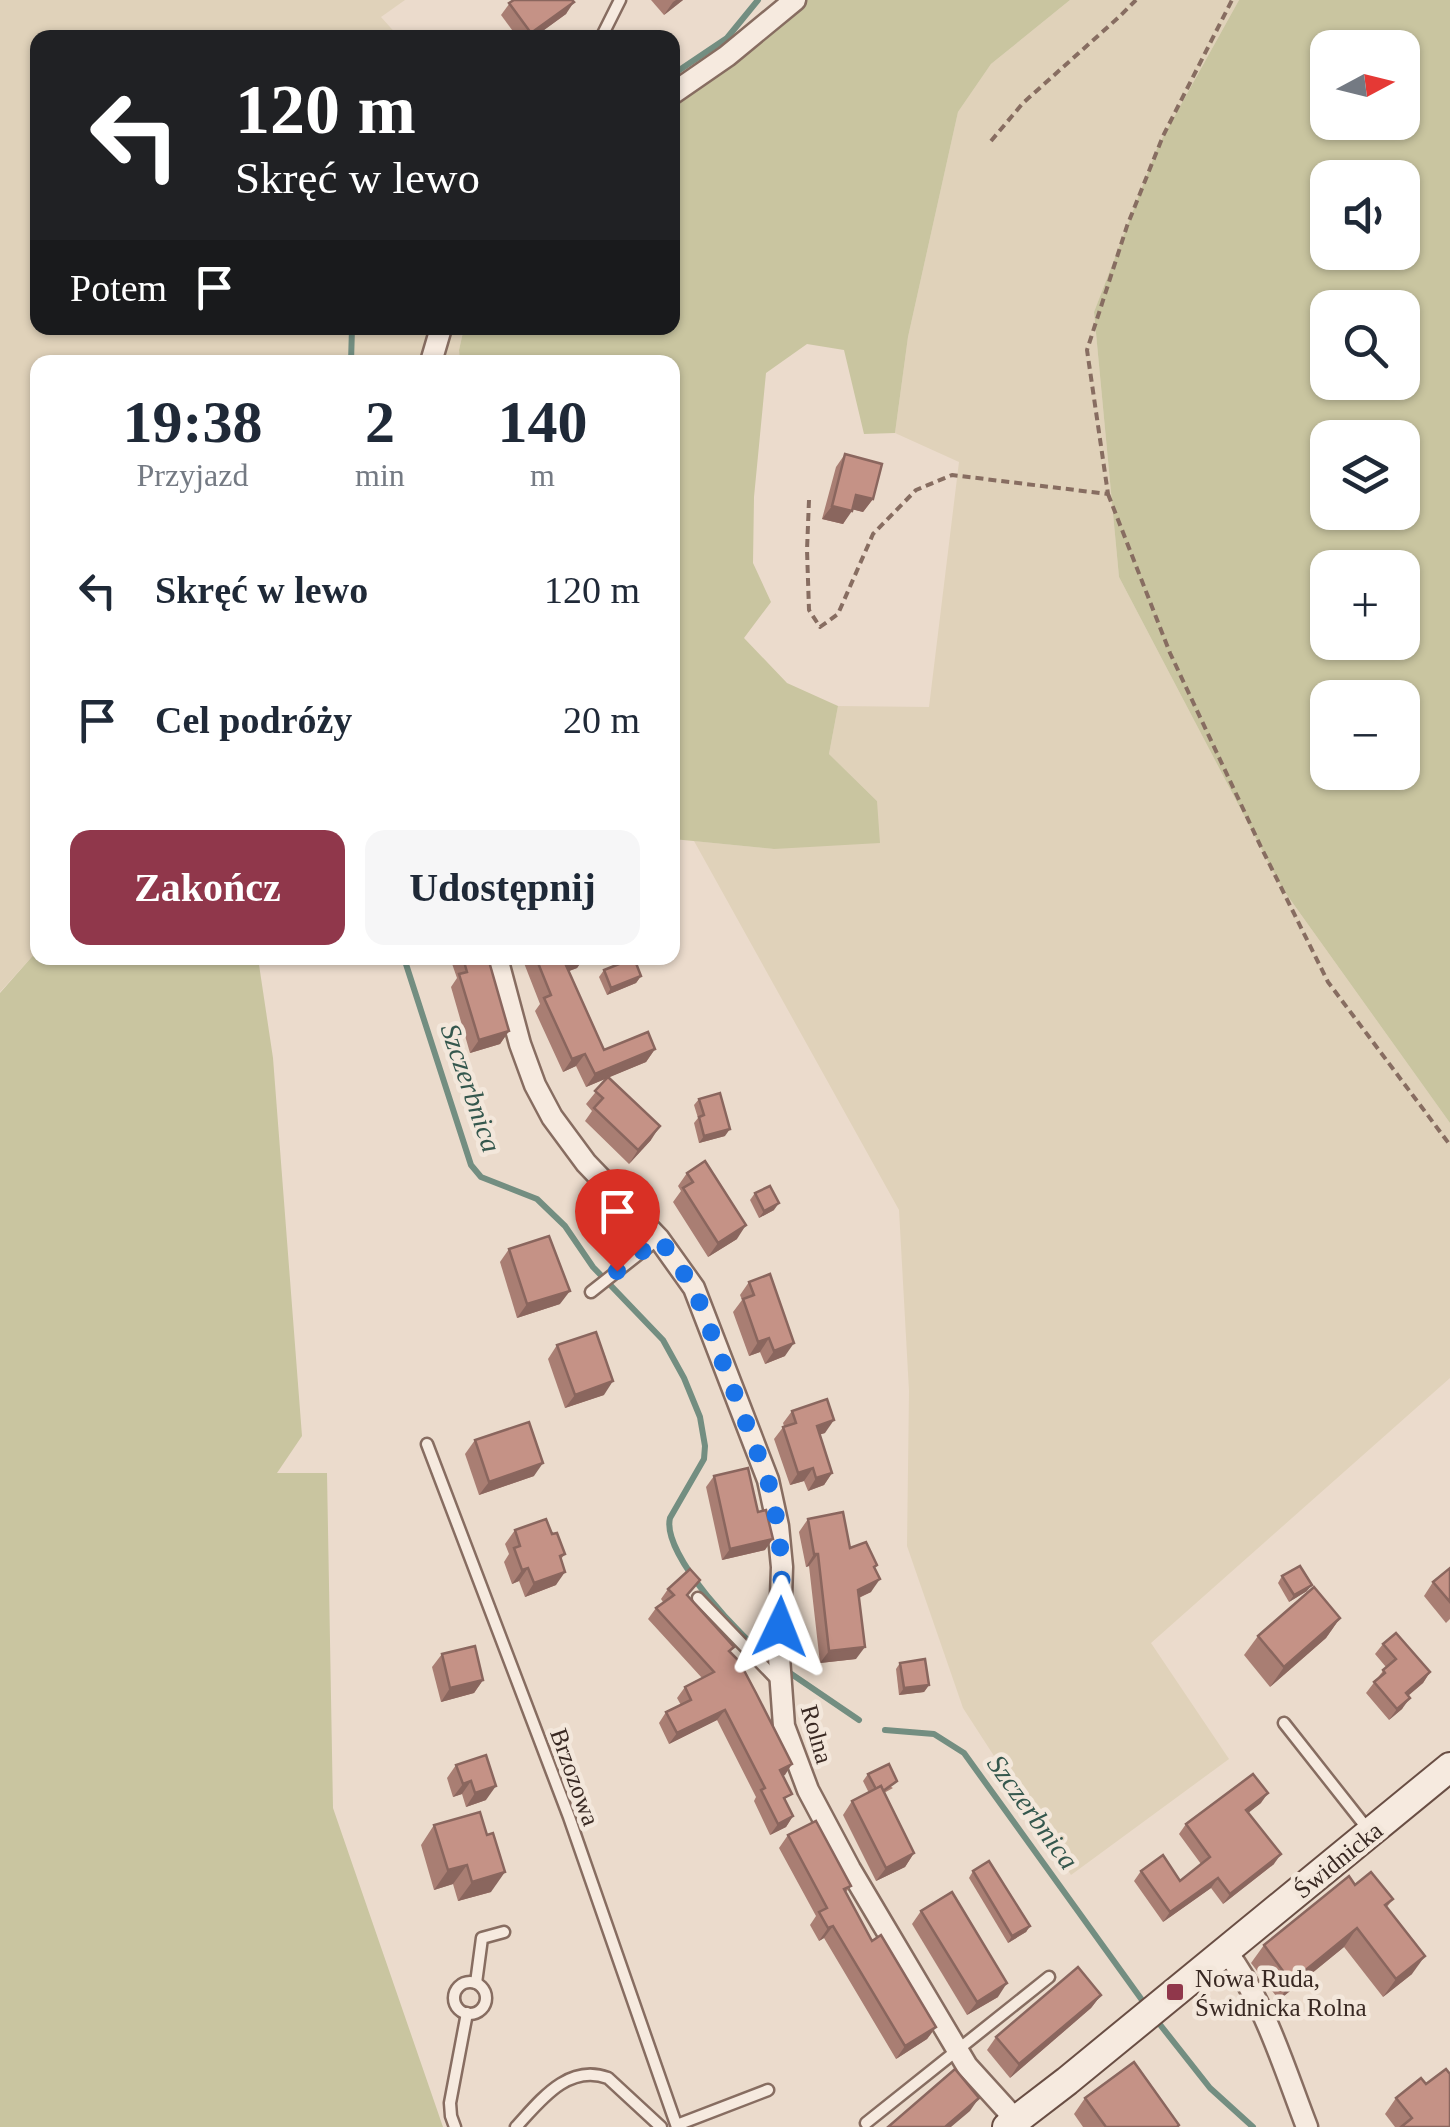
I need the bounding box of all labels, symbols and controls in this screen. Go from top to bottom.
north arrow [1310,30,1420,140]
map controls [1310,30,1420,790]
icon: left [70,70,200,200]
text: 120 m [235,71,416,148]
text: Skręć w lewo [235,153,480,203]
button: sound [1310,160,1420,270]
icon: arrive [187,260,242,315]
text: Potem [70,267,167,309]
button: search [1310,290,1420,400]
text: 19:38 [123,389,263,455]
text: 2 [365,389,395,455]
text: 140 [497,389,587,455]
button: layers [1310,420,1420,530]
text: Przyjazd [137,457,249,493]
text: min [355,457,405,493]
text: m [530,457,555,493]
button: + [1310,550,1420,660]
icon: left [70,563,125,618]
text: Skręć w lewo [155,569,368,611]
text: 120 m [544,569,640,611]
button: − [1310,680,1420,790]
icon: arrive [70,693,125,748]
text: Cel podróży [155,699,352,741]
text: 20 m [563,699,640,741]
button: Zakończ [70,830,345,945]
button: Udostępnij [365,830,640,945]
water label: Szczerbnica [435,1020,507,1156]
pin [575,1169,660,1272]
icon: arrive [590,1184,645,1239]
position arrow [728,1575,832,1679]
street label: Rolna [796,1702,838,1766]
street label: Brzozowa [545,1725,605,1829]
water label: Szczerbnica [981,1749,1085,1875]
street label: Świdnicka [1288,1816,1388,1904]
place label: Nowa Ruda, Świdnicka Rolna [1195,1965,1367,2021]
marker: Nowa Ruda, Świdnicka Rolna [1164,1981,1186,2003]

